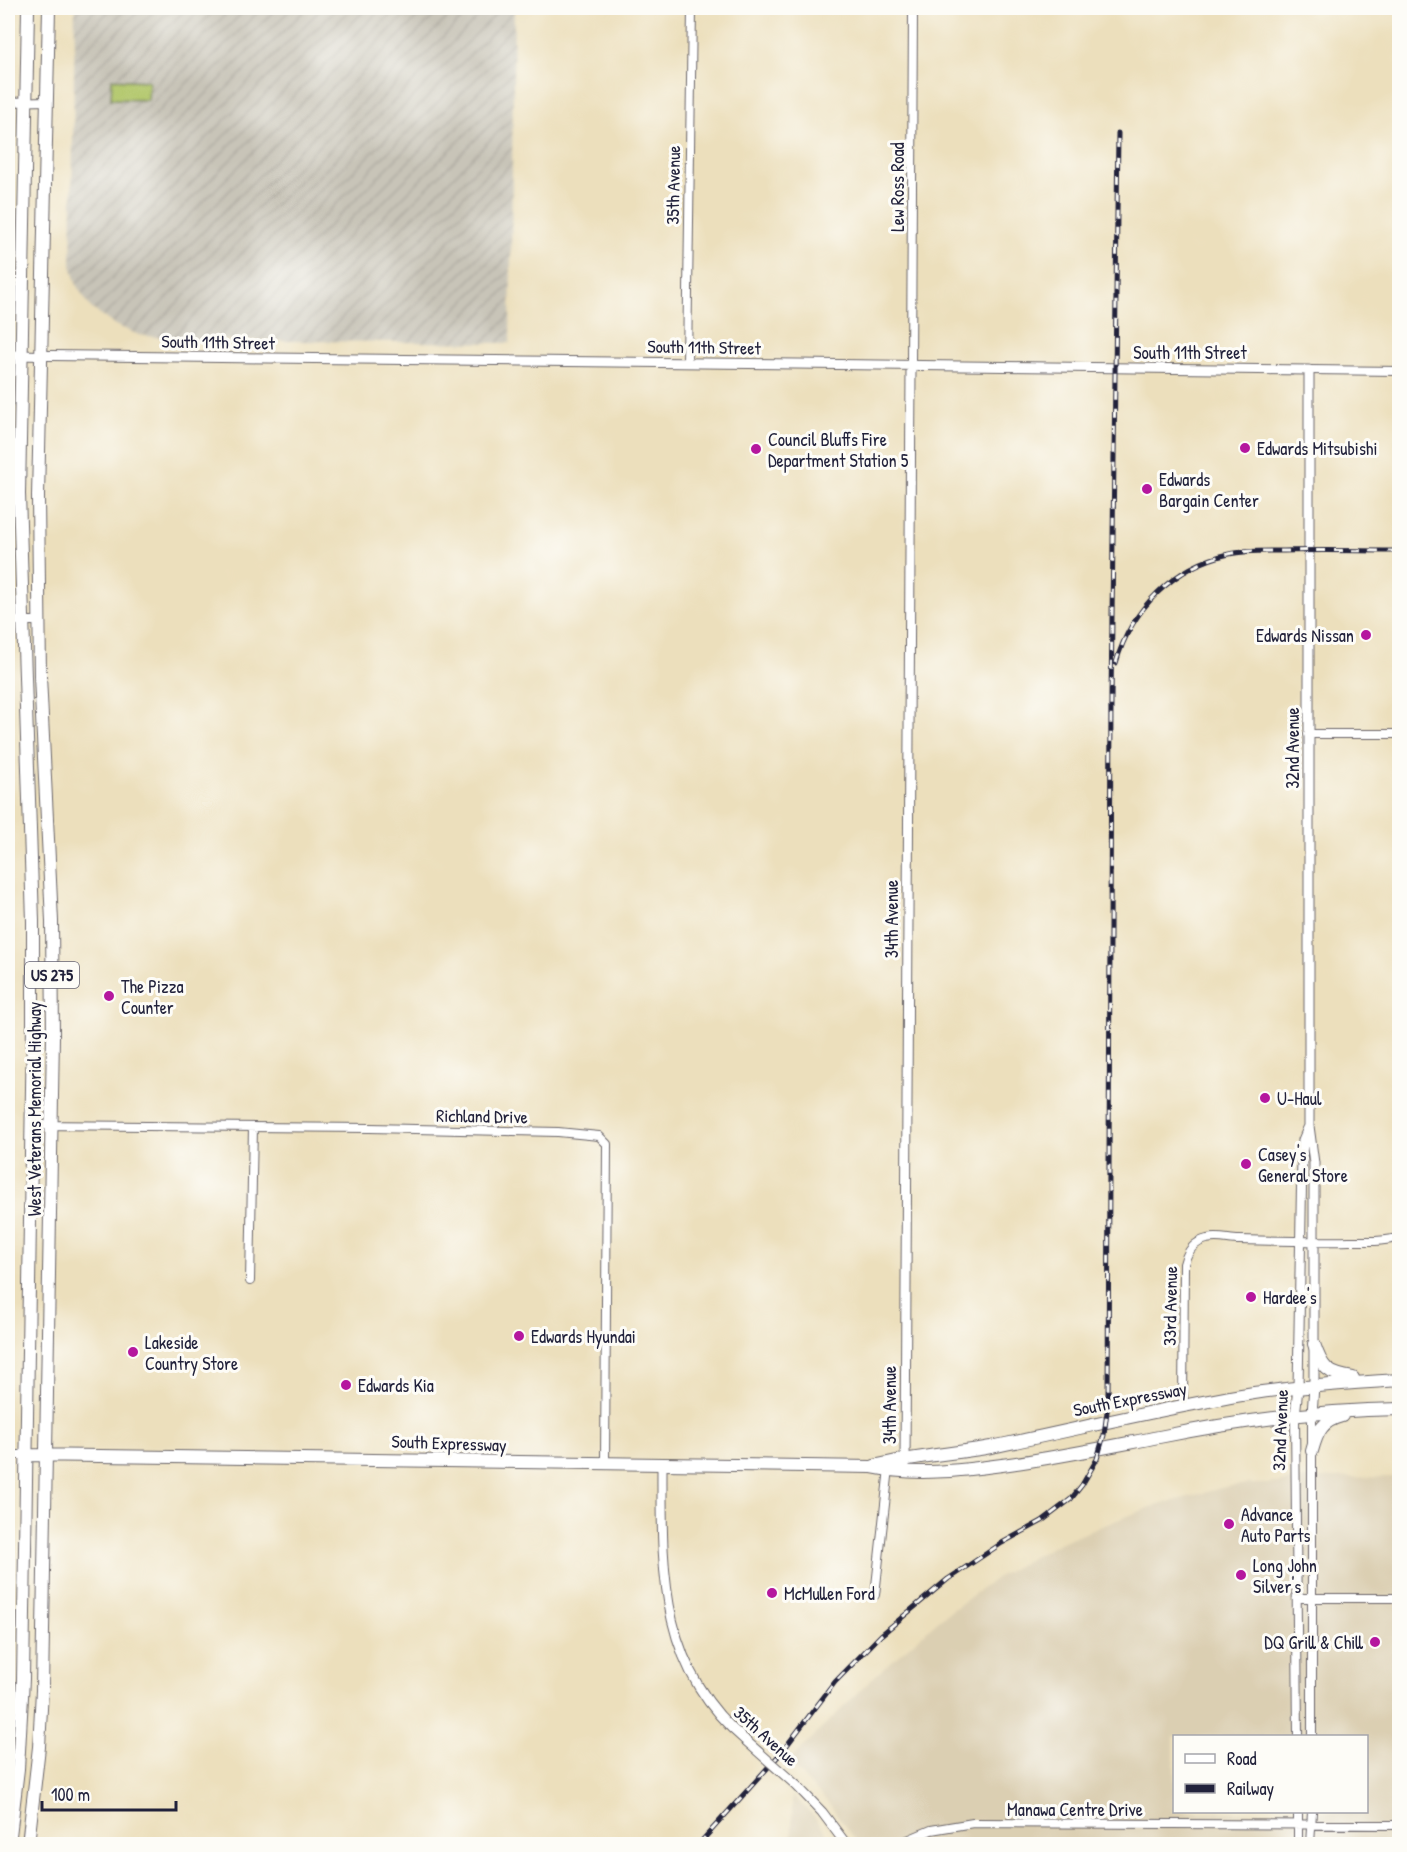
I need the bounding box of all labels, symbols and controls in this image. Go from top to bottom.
street label: Lew Ross Road [885,142,910,232]
street label: 35th Avenue [660,145,686,225]
street label: South 11th Street [161,329,276,356]
street label: South 11th Street [647,334,762,361]
street label: South 11th Street [1133,340,1248,365]
place label: Council Bluffs Fire Department Station 5 [768,427,909,473]
place label: Edwards Mitsubishi [1257,436,1377,461]
marker: Edwards Mitsubishi [1238,441,1252,455]
marker: Council Bluffs Fire Department Station 5 [749,442,763,456]
place label: Edwards Bargain Center [1159,467,1259,513]
marker: Edwards Bargain Center [1140,482,1154,496]
place label: Edwards Nissan [1256,623,1354,648]
marker: Edwards Nissan [1359,628,1373,642]
street label: 32nd Avenue [1280,707,1305,789]
street label: 34th Avenue [879,880,904,958]
road number: US 275 [25,962,79,988]
place label: The Pizza Counter [121,974,183,1020]
marker: The Pizza Counter [102,989,116,1003]
street label: West Veterans Memorial Highway [22,1001,47,1216]
place label: U-Haul [1277,1086,1322,1111]
marker: U-Haul [1258,1091,1272,1105]
street label: Richland Drive [436,1103,528,1129]
place label: Casey's General Store [1258,1142,1348,1188]
marker: Casey's General Store [1239,1157,1253,1171]
street label: 33rd Avenue [1157,1266,1183,1346]
place label: Hardee's [1263,1285,1317,1310]
marker: Hardee's [1244,1290,1258,1304]
place label: Edwards Hyundai [531,1324,636,1349]
marker: Edwards Hyundai [512,1329,526,1343]
place label: Lakeside Country Store [145,1330,238,1376]
marker: Lakeside Country Store [126,1345,140,1359]
street label: 34th Avenue [877,1366,902,1444]
place label: Edwards Kia [358,1373,434,1398]
street label: South Expressway [1071,1376,1189,1422]
marker: Edwards Kia [339,1378,353,1392]
street label: 32nd Avenue [1266,1389,1294,1471]
street label: South Expressway [391,1428,507,1458]
place label: Advance Auto Parts [1241,1502,1310,1548]
marker: Advance Auto Parts [1222,1517,1236,1531]
place label: Long John Silver's [1253,1553,1317,1599]
marker: Long John Silver's [1234,1568,1248,1582]
place label: McMullen Ford [784,1581,875,1606]
marker: McMullen Ford [765,1586,779,1600]
place label: DQ Grill & Chill [1264,1630,1363,1655]
marker: DQ Grill & Chill [1368,1635,1382,1649]
street label: 35th Avenue [728,1700,804,1772]
legend [1173,1735,1368,1813]
text: Road [1227,1746,1257,1771]
scale bar [42,1774,176,1812]
text: Railway [1227,1776,1274,1801]
text: 100 m [51,1782,90,1807]
street label: Manawa Centre Drive [1007,1797,1143,1822]

